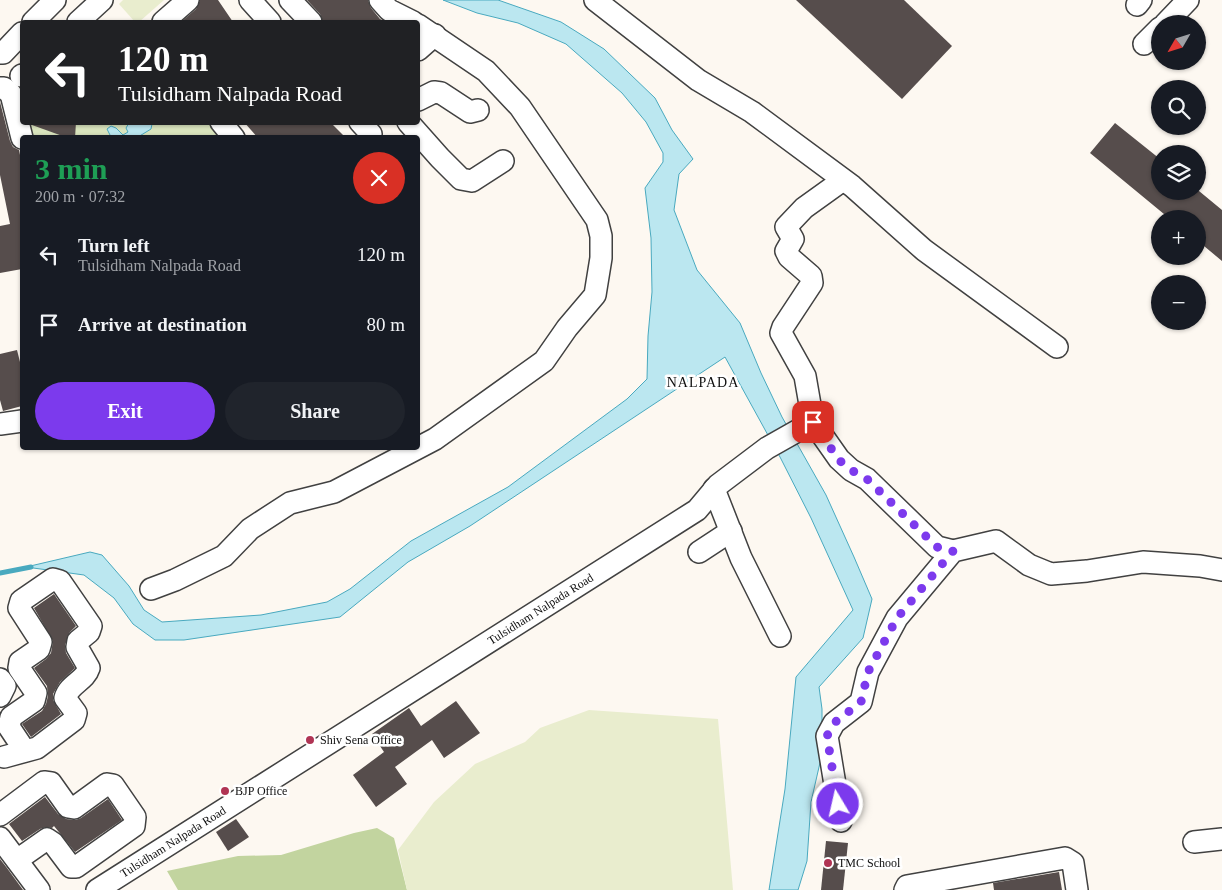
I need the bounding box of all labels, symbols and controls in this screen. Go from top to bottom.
north arrow [1151,15,1206,70]
map controls [1151,15,1206,330]
icon: left [35,40,100,105]
text: 120 m [118,40,208,79]
button: search [1151,80,1206,135]
text: Tulsidham Nalpada Road [118,81,342,106]
button: layers [1151,145,1206,200]
text: 3 min [35,152,108,185]
button: close [353,152,405,204]
text: 200 m · 07:32 [35,188,125,205]
button: + [1151,210,1206,265]
text: Turn left [78,235,150,256]
icon: left [35,241,63,269]
text: 120 m [357,244,405,265]
text: Tulsidham Nalpada Road [78,257,241,274]
button: − [1151,275,1206,330]
icon: arrive [35,311,63,339]
text: Arrive at destination [78,314,247,335]
text: 80 m [366,314,405,335]
district label: NALPADA [667,375,739,390]
button: Exit [35,382,215,440]
button: Share [225,382,405,440]
pin [792,401,834,443]
icon: arrive [799,408,827,436]
street label: Tulsidham Nalpada Road [485,570,596,648]
place label: Shiv Sena Office [320,733,402,747]
marker: Shiv Sena Office [304,734,316,746]
position arrow [811,777,863,829]
place label: BJP Office [235,784,287,798]
marker: BJP Office [219,785,231,797]
street label: Tulsidham Nalpada Road [118,803,228,880]
place label: TMC School [838,856,901,870]
marker: TMC School [822,857,834,869]

